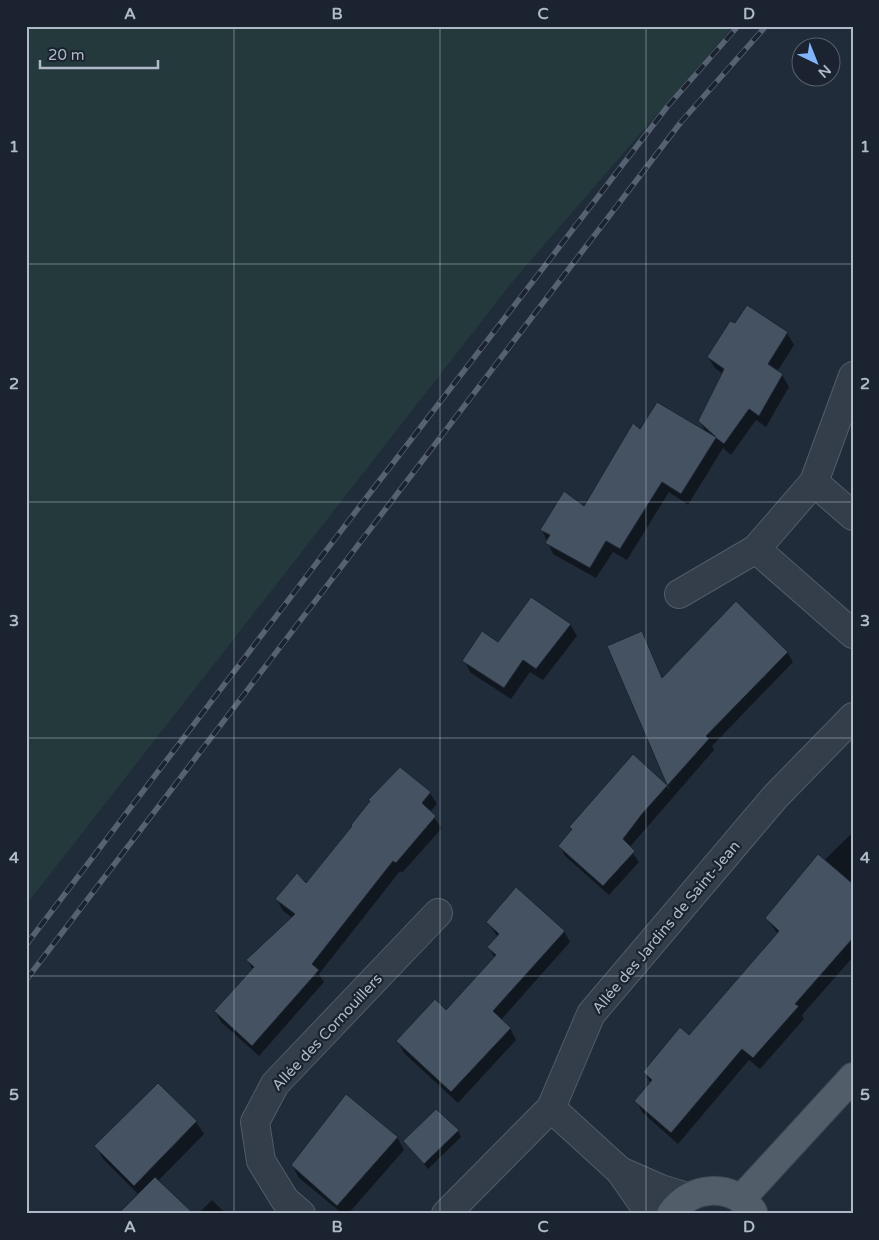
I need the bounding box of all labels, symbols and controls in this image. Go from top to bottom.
text: A [124,4,136,24]
text: B [331,4,343,24]
text: C [537,4,549,24]
text: D [743,4,755,24]
scale bar [40,38,158,70]
north arrow [792,38,842,88]
text: 20 m [48,46,85,64]
text: N [815,61,834,81]
text: 1 [9,137,19,157]
text: 1 [860,137,870,157]
text: 2 [9,374,19,394]
text: 2 [860,374,870,394]
text: 3 [9,611,19,631]
text: 3 [860,611,870,631]
street label: Allée des Jardins de Saint-Jean [588,837,744,1017]
text: 4 [9,848,19,868]
text: 4 [860,848,870,868]
street label: Allée des Cornouillers [268,970,386,1094]
text: 5 [9,1085,19,1105]
text: 5 [860,1085,870,1105]
text: A [124,1217,136,1237]
text: B [331,1217,343,1237]
text: C [537,1217,549,1237]
text: D [743,1217,755,1237]

